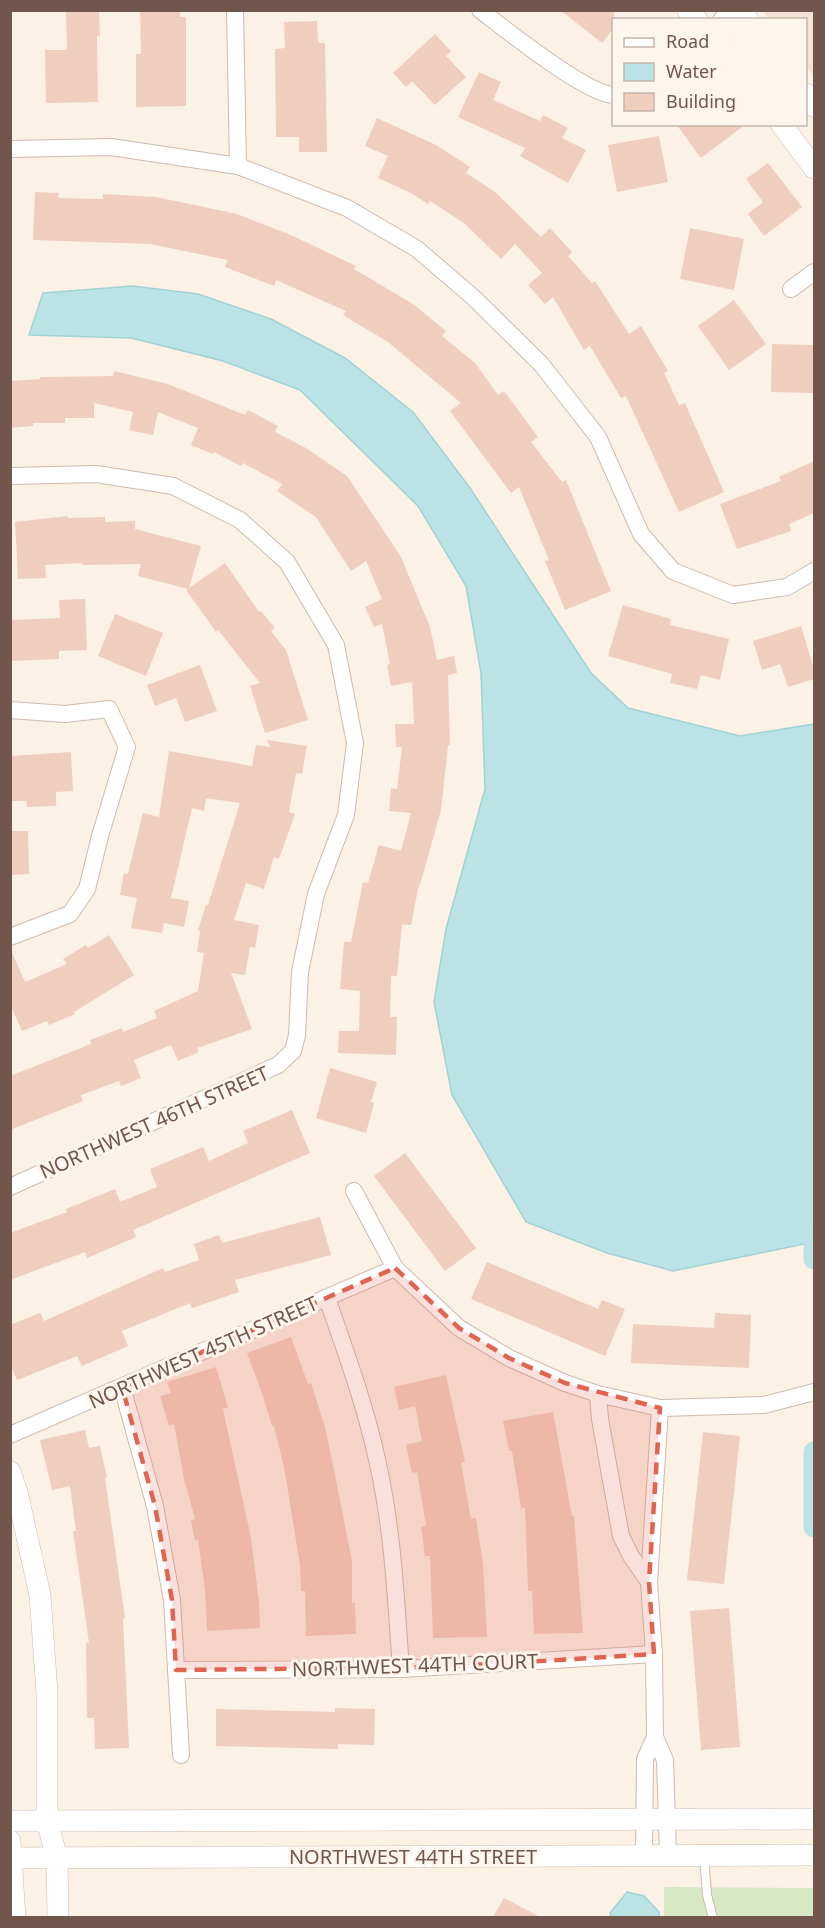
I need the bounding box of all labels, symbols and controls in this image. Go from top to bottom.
legend [612,18,807,126]
text: Road [666,29,709,53]
text: Water [666,59,717,83]
text: Building [666,89,736,113]
street label: NORTHWEST 46TH STREET [35,1059,273,1185]
street label: NORTHWEST 45TH STREET [84,1289,322,1415]
street label: NORTHWEST 44TH COURT [291,1647,539,1683]
street label: NORTHWEST 44TH STREET [289,1843,537,1870]

